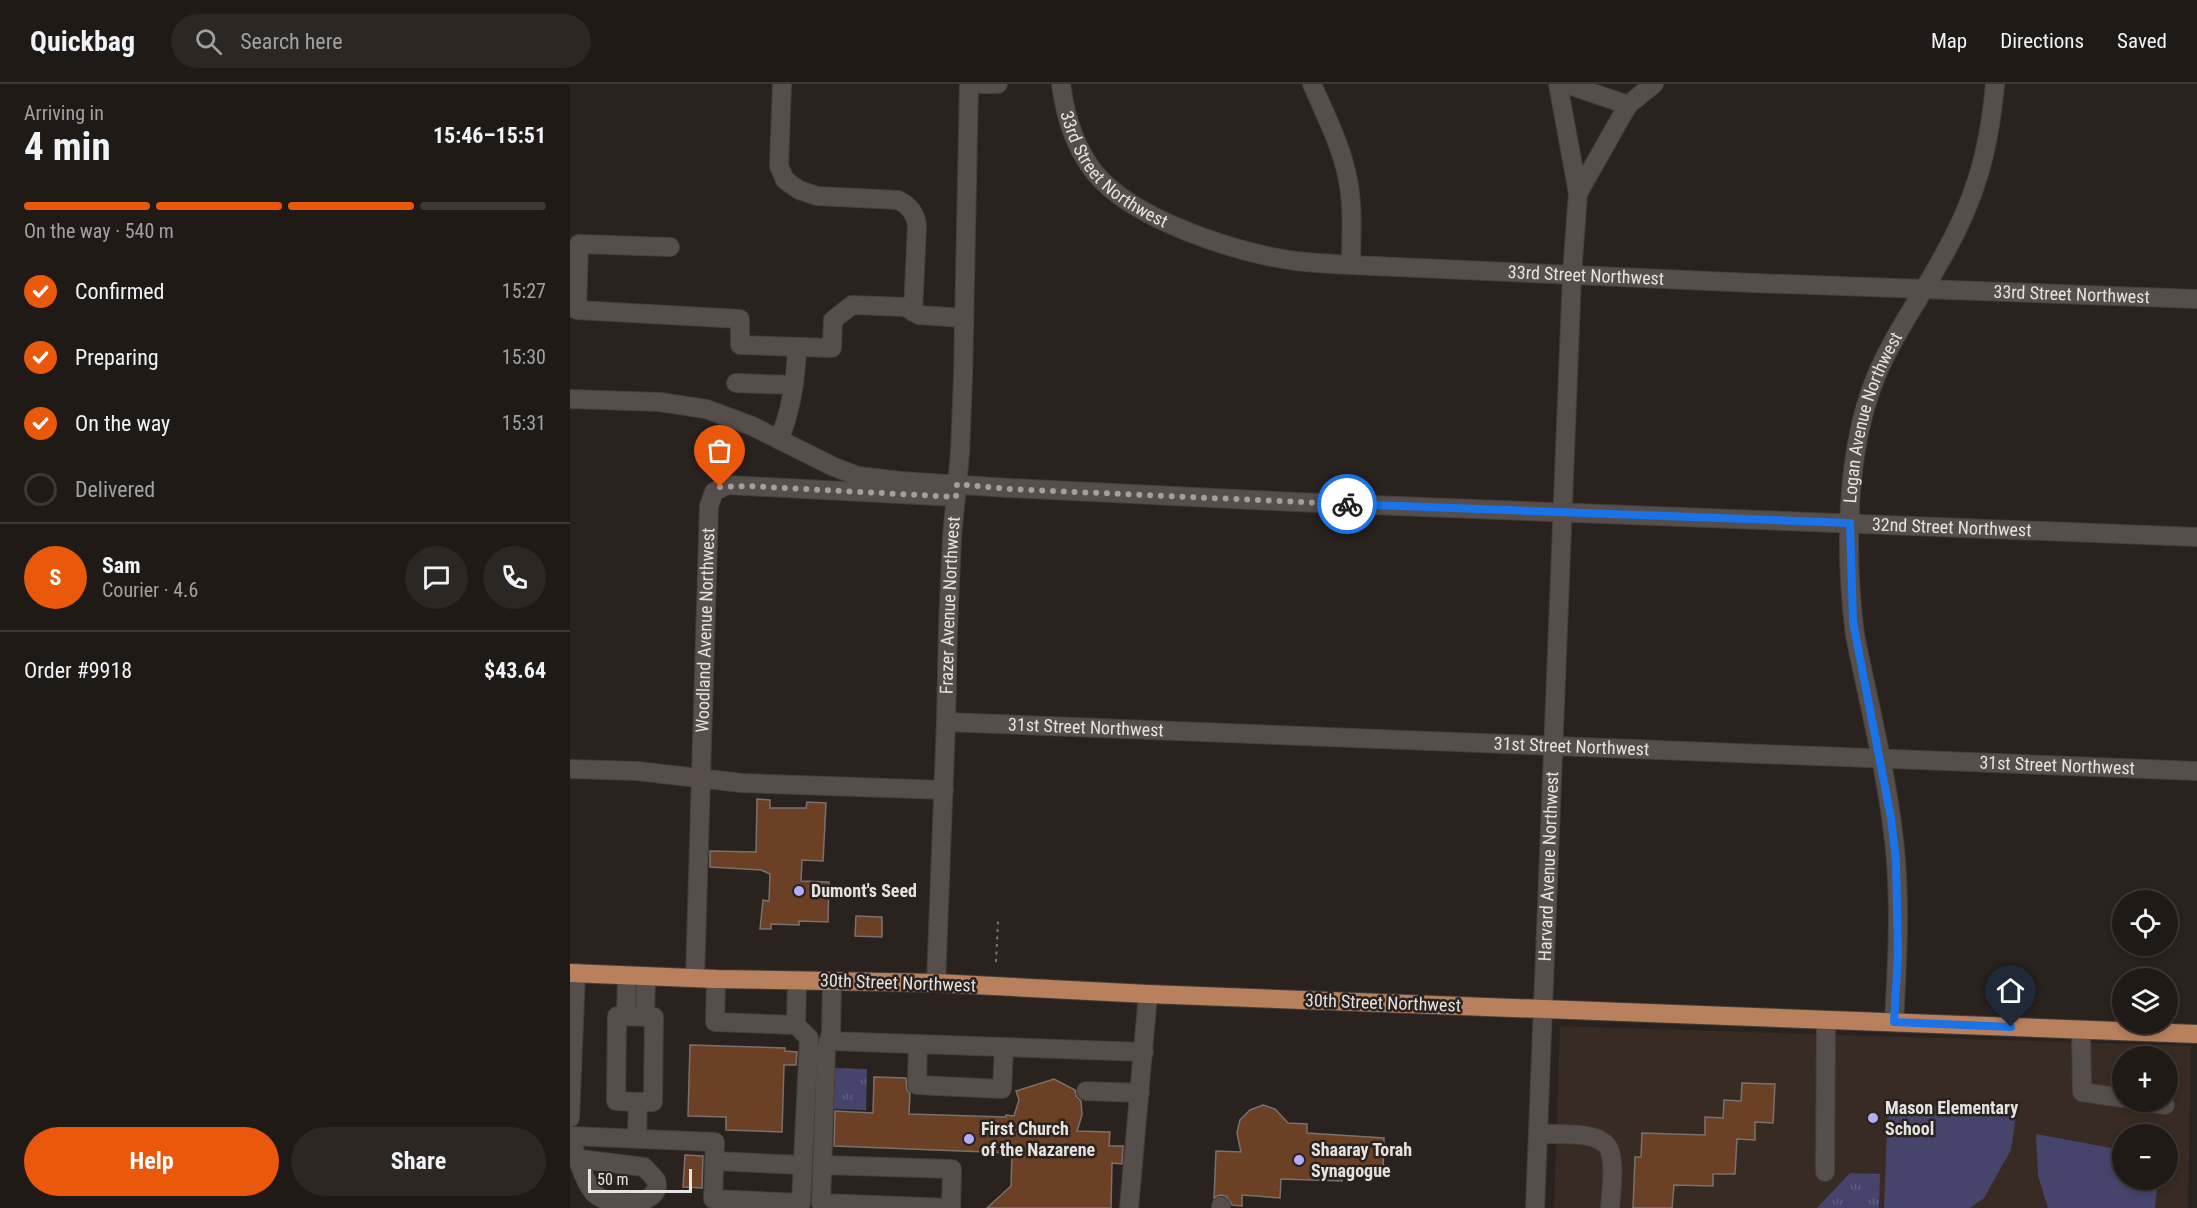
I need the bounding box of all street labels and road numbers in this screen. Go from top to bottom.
street label: 33rd Street Northwest [1056,108,1171,232]
street label: 33rd Street Northwest [1507,261,1665,289]
street label: 33rd Street Northwest [1993,281,2150,307]
street label: Logan Avenue Northwest [1839,328,1906,504]
street label: 32nd Street Northwest [1871,513,2032,541]
street label: Frazer Avenue Northwest [936,515,964,694]
street label: Woodland Avenue Northwest [691,527,718,733]
street label: 31st Street Northwest [1008,713,1164,741]
street label: 31st Street Northwest [1493,732,1650,760]
street label: 31st Street Northwest [1979,751,2135,779]
street label: Harvard Avenue Northwest [1534,771,1562,962]
street label: 30th Street Northwest [820,969,976,996]
street label: 30th Street Northwest [1305,989,1461,1016]

